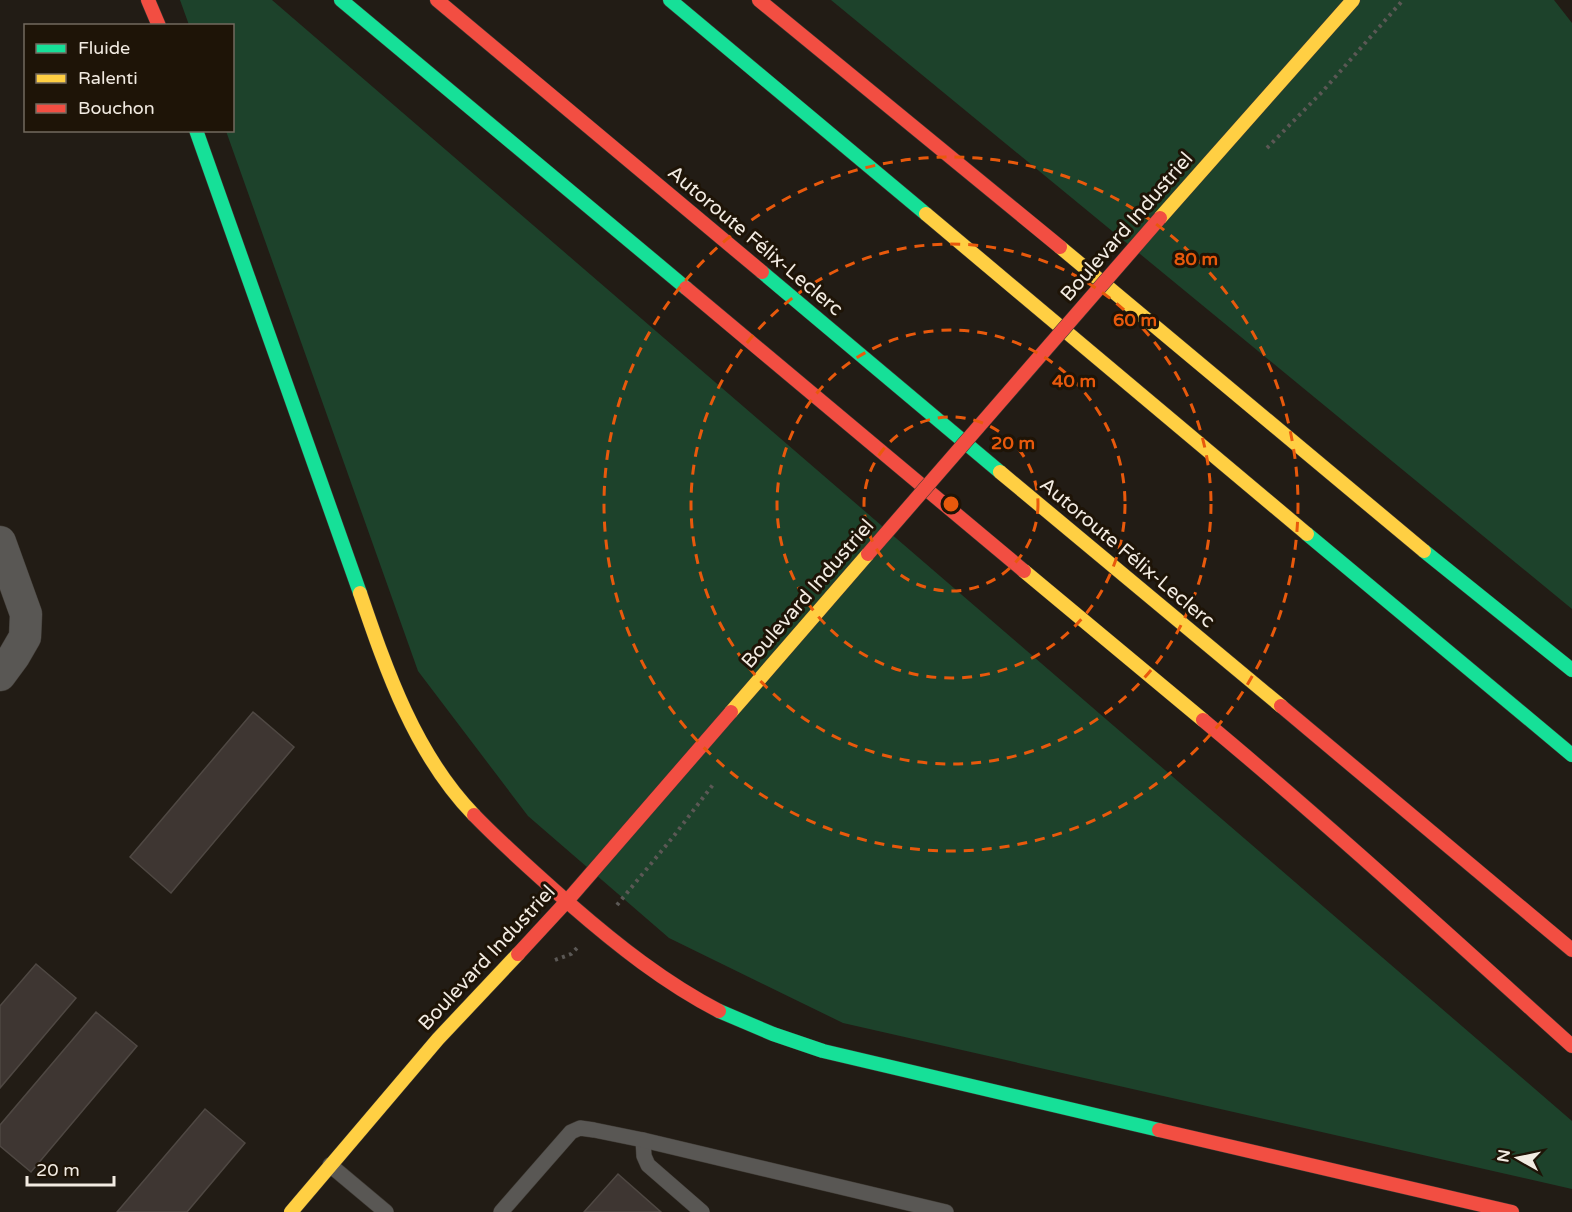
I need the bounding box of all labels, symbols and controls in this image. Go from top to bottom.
legend [24,24,234,132]
text: Fluide [78,37,130,59]
text: Ralenti [78,67,138,89]
text: Bouchon [78,97,155,119]
street label: Boulevard Industriel [1056,148,1198,306]
street label: Autoroute Félix-Leclerc [663,161,847,321]
text: 80 m [1174,248,1218,270]
text: 60 m [1113,309,1157,331]
text: 40 m [1052,370,1096,392]
text: 20 m [991,432,1035,454]
street label: Autoroute Félix-Leclerc [1035,473,1219,633]
centre of rings [941,494,961,514]
street label: Boulevard Industriel [737,515,879,673]
street label: Boulevard Industriel [414,880,560,1036]
north arrow [1488,1128,1548,1188]
text: N [1493,1148,1515,1164]
scale bar [27,1149,114,1187]
text: 20 m [36,1159,80,1181]

